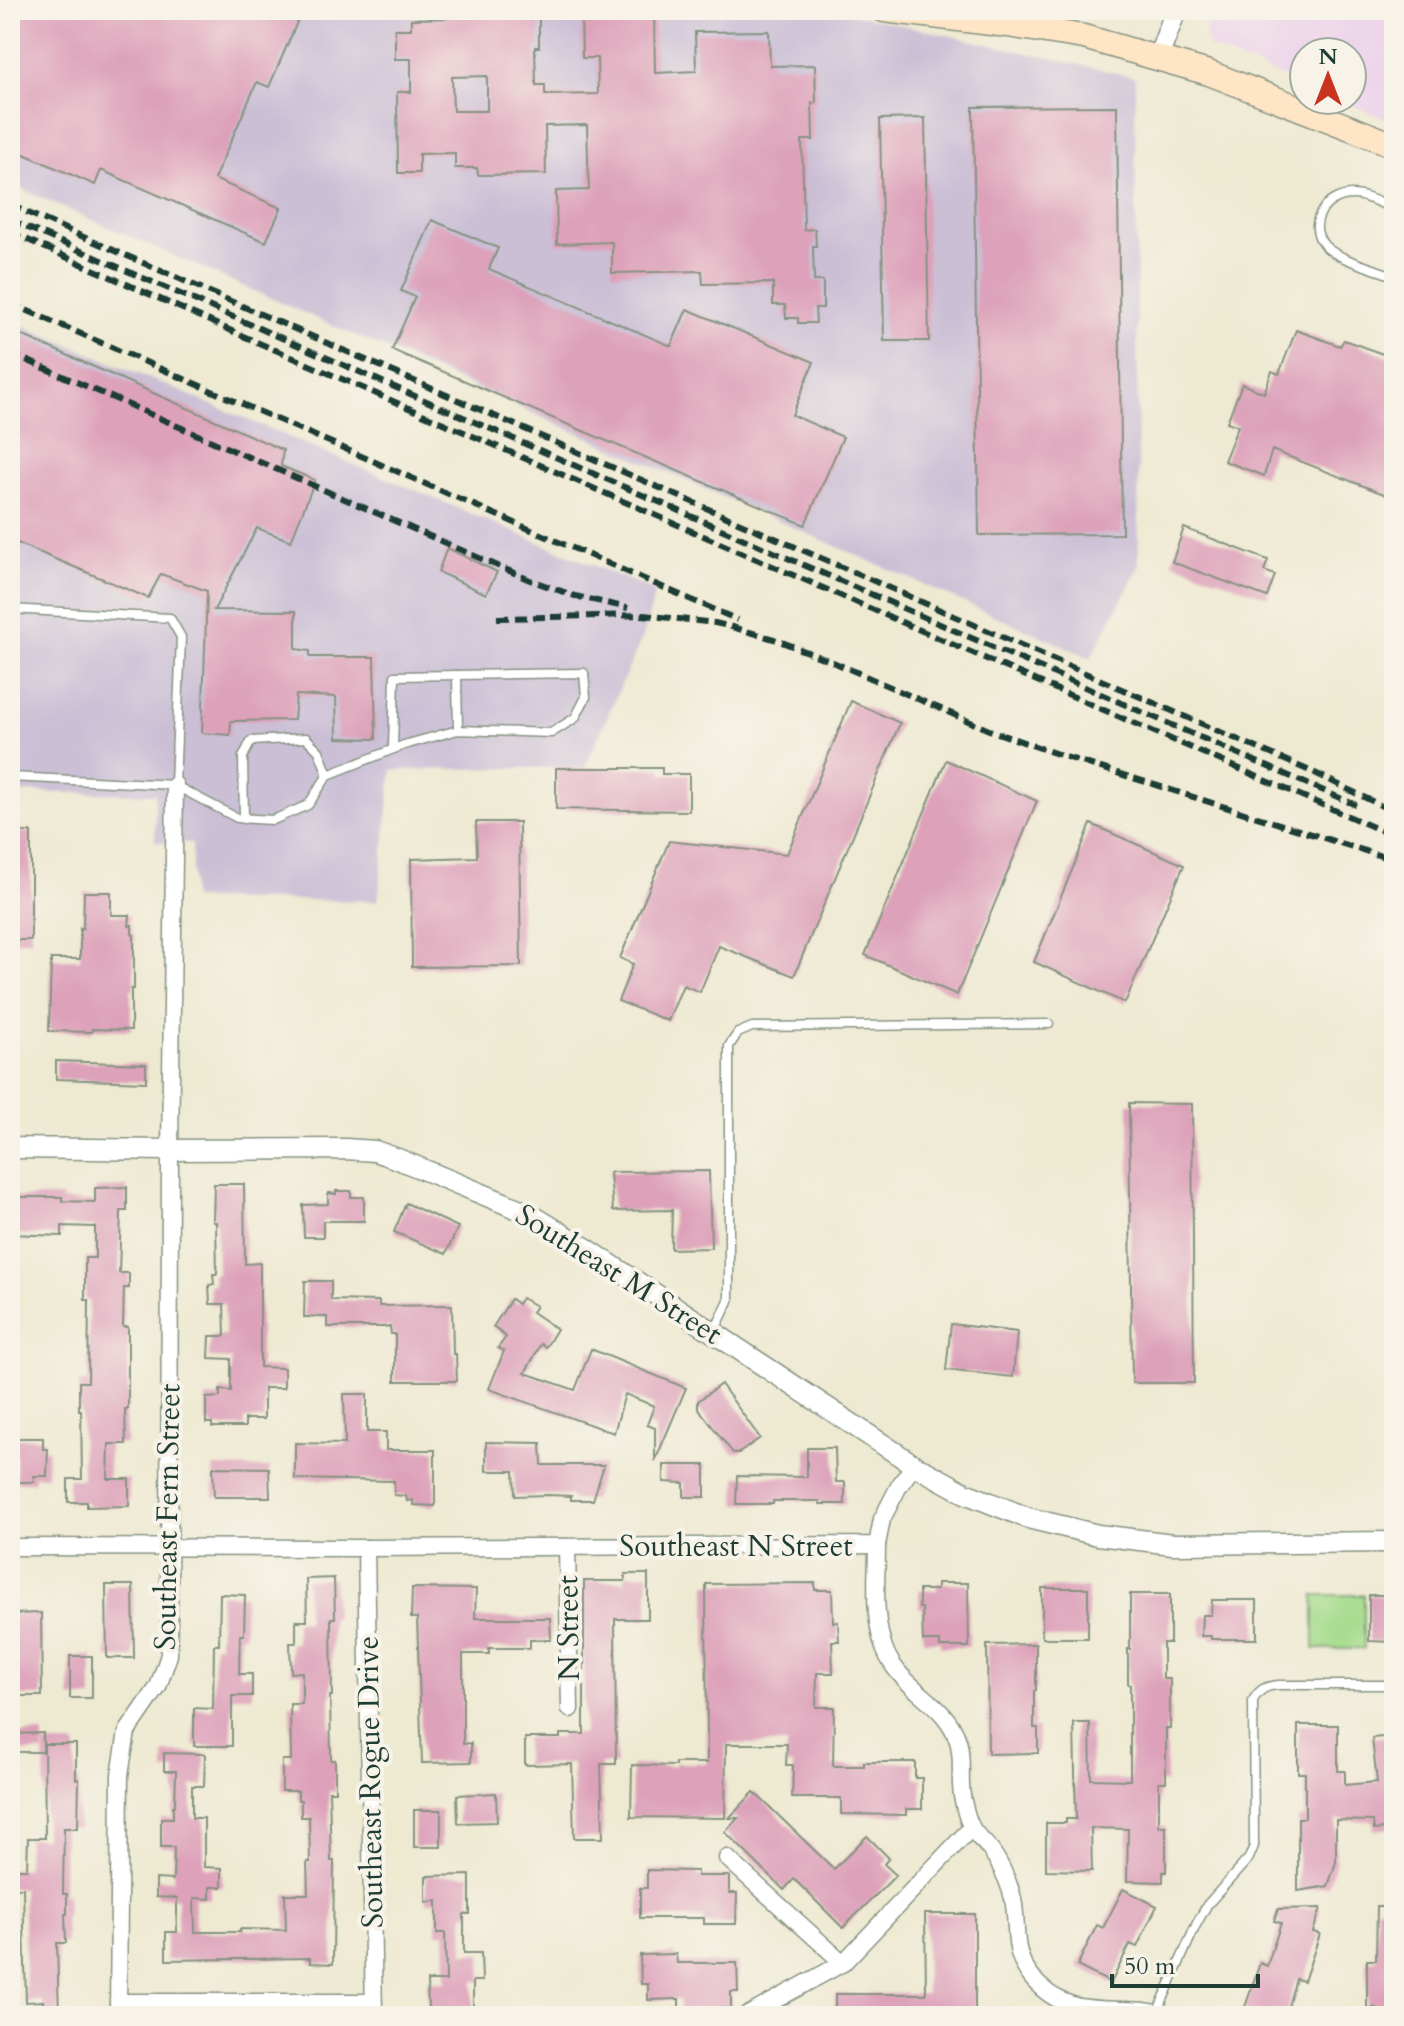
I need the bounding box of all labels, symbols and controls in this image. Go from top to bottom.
north arrow [1288,36,1368,116]
text: N [1318,42,1338,72]
street label: Southeast M Street [508,1194,730,1355]
street label: Southeast Fern Street [145,1383,190,1651]
street label: Southeast N Street [619,1526,853,1567]
street label: N Street [547,1574,590,1681]
street label: Southeast Rogue Drive [347,1635,394,1928]
scale bar [1112,1938,1258,1988]
text: 50 m [1124,1950,1176,1983]

